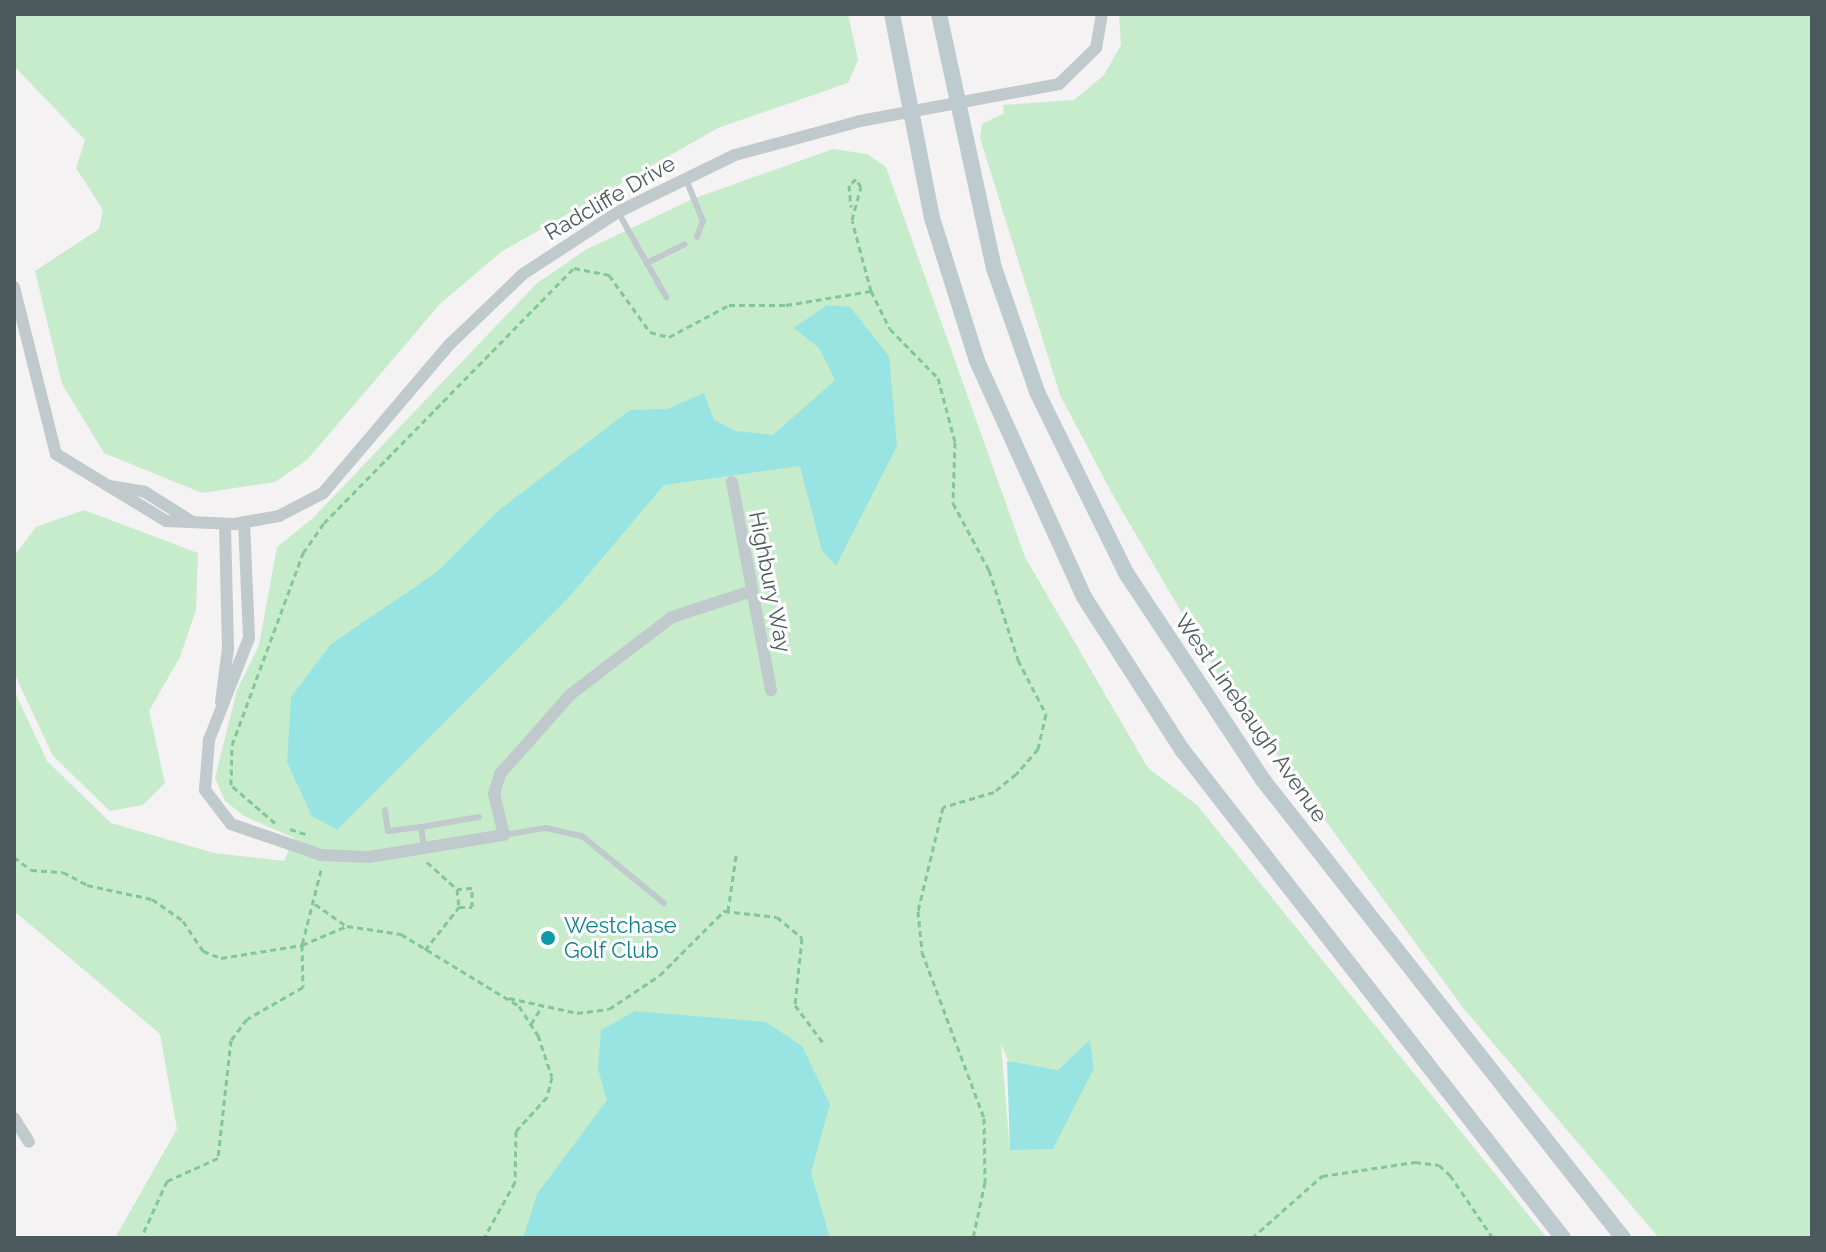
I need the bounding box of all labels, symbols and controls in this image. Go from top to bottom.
street label: Radcliffe Drive [540,150,680,246]
street label: Highbury Way [743,508,797,656]
street label: West Linebaugh Avenue [1169,608,1333,828]
place label: Westchase Golf Club [564,912,677,964]
marker: Westchase Golf Club [539,929,557,947]

